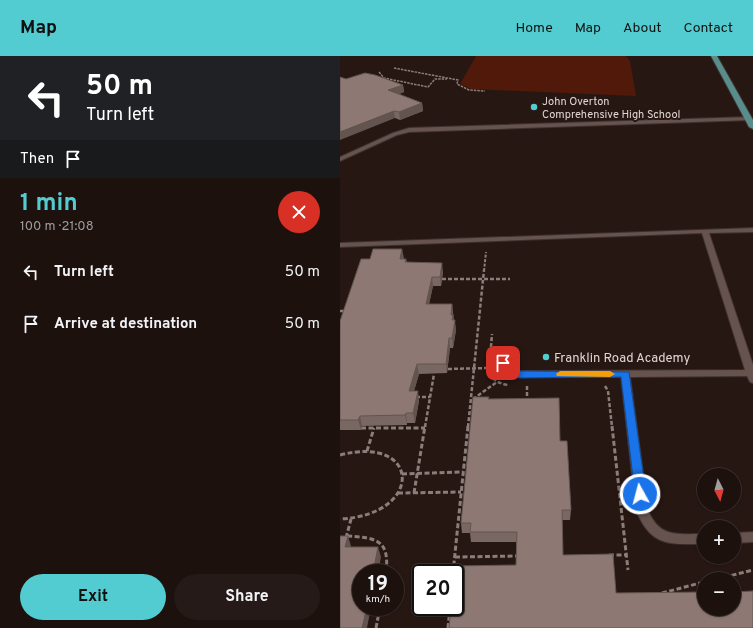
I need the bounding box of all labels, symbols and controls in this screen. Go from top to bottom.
text: Map [20,16,57,40]
text: Home [516,20,553,37]
text: Map [575,20,601,37]
text: About [623,20,662,37]
text: Contact [684,20,733,37]
text: 50 m [86,69,153,105]
icon: left [20,72,72,124]
place label: John Overton Comprehensive High School [542,95,680,122]
marker: John Overton Comprehensive High School [529,102,539,112]
text: Turn left [86,104,154,127]
icon: arrive [62,148,84,170]
text: Then [20,150,54,169]
text: 1 min [20,189,78,219]
button: close [278,191,320,233]
text: 100 m · 21:08 [20,219,94,235]
icon: left [20,261,42,283]
text: Turn left [54,263,114,282]
text: 50 m [285,263,320,282]
icon: arrive [20,313,42,335]
text: Arrive at destination [54,315,197,334]
text: 50 m [285,315,320,334]
pin [486,346,520,380]
place label: Franklin Road Academy [554,351,691,367]
icon: arrive [492,352,514,374]
marker: Franklin Road Academy [541,352,551,362]
north arrow [697,468,741,512]
map controls [697,468,741,616]
position arrow [619,473,661,515]
button: + [697,520,741,564]
speed limit sign: 20 [412,564,464,616]
text: 19 [368,572,388,598]
button: − [697,572,741,616]
button: Exit [20,574,166,620]
button: Share [174,574,320,620]
text: km/h [366,593,390,606]

